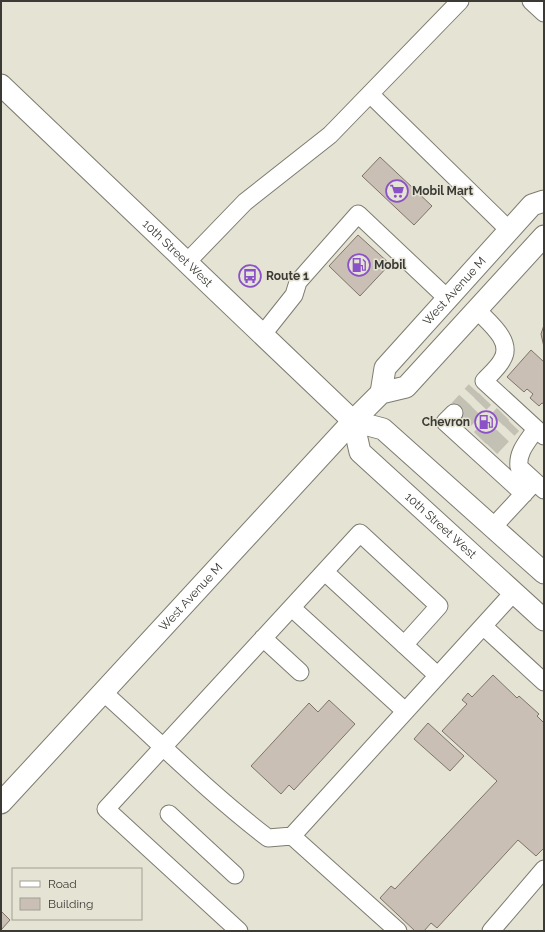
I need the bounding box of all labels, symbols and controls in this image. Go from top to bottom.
supermarket icon: Mobil Mart [384,178,410,204]
place label: Mobil Mart [412,184,473,198]
street label: 10th Street West [140,217,215,290]
fuel station icon: Mobil [346,252,372,278]
street label: West Avenue M [420,254,489,328]
place label: Mobil [374,258,406,272]
bus stop icon: Route 1 [237,263,263,289]
place label: Route 1 [266,269,309,283]
fuel station icon: Chevron [473,409,499,435]
place label: Chevron [422,415,470,429]
street label: 10th Street West [402,490,479,562]
street label: West Avenue M [156,560,225,634]
legend [12,868,142,920]
text: Road [48,877,77,891]
text: Building [48,897,94,911]

